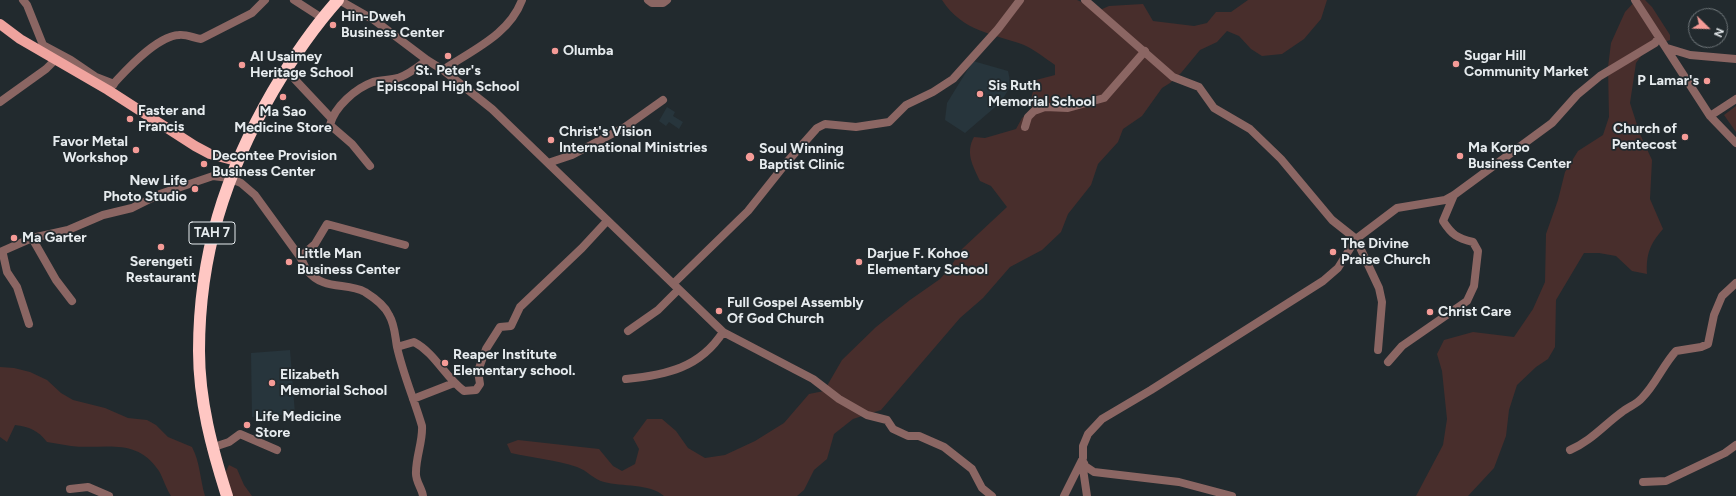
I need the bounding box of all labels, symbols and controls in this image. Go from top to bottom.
north arrow [1688,8,1728,48]
place label: Hin-Dweh Business Center [341,9,444,42]
marker: Hin-Dweh Business Center [328,20,338,30]
text: N [1711,26,1726,39]
place label: Olumba [563,43,613,59]
marker: Olumba [550,46,560,56]
place label: Sugar Hill Community Market [1464,48,1589,80]
place label: Al Usaimey Heritage School [250,49,354,82]
marker: St. Peter's Episcopal High School [443,51,453,61]
marker: Sugar Hill Community Market [1451,59,1461,69]
marker: Al Usaimey Heritage School [237,60,247,70]
place label: St. Peter's Episcopal High School [376,63,520,96]
place label: P Lamar's [1637,73,1699,89]
marker: P Lamar's [1702,76,1712,86]
place label: Sis Ruth Memorial School [988,78,1095,110]
marker: Sis Ruth Memorial School [975,89,985,99]
marker: Ma Sao Medicine Store [278,92,288,102]
place label: Faster and Francis [138,103,205,136]
place label: Ma Sao Medicine Store [234,104,332,136]
marker: Faster and Francis [125,114,135,124]
place label: Church of Pentecost [1612,121,1677,154]
place label: Christ's Vision International Ministries [559,124,707,156]
marker: Church of Pentecost [1680,132,1690,142]
place label: Favor Metal Workshop [53,134,128,166]
marker: Christ's Vision International Ministries [546,135,556,145]
place label: Ma Korpo Business Center [1468,140,1571,172]
place label: Soul Winning Baptist Clinic [759,141,845,174]
marker: Favor Metal Workshop [131,145,141,155]
place label: Decontee Provision Business Center [212,148,337,180]
marker: Soul Winning Baptist Clinic [744,151,756,163]
marker: Ma Korpo Business Center [1455,151,1465,161]
marker: Decontee Provision Business Center [199,159,209,169]
place label: New Life Photo Studio [103,173,187,206]
marker: New Life Photo Studio [190,184,200,194]
road number: TAH 7 [189,222,235,244]
place label: Ma Garter [22,230,87,246]
marker: Ma Garter [9,233,19,243]
place label: The Divine Praise Church [1341,236,1430,268]
marker: Serengeti Restaurant [156,242,166,252]
place label: Little Man Business Center [297,246,400,278]
place label: Darjue F. Kohoe Elementary School [867,246,988,278]
marker: The Divine Praise Church [1328,247,1338,257]
place label: Serengeti Restaurant [126,254,196,286]
marker: Little Man Business Center [284,257,294,267]
marker: Darjue F. Kohoe Elementary School [854,257,864,267]
place label: Full Gospel Assembly Of God Church [727,295,864,328]
place label: Christ Care [1438,304,1511,320]
marker: Full Gospel Assembly Of God Church [714,306,724,316]
marker: Christ Care [1425,307,1435,317]
place label: Reaper Institute Elementary school. [453,347,575,380]
marker: Reaper Institute Elementary school. [440,358,450,368]
place label: Elizabeth Memorial School [280,367,387,400]
marker: Elizabeth Memorial School [267,378,277,388]
place label: Life Medicine Store [255,409,341,442]
marker: Life Medicine Store [242,420,252,430]

